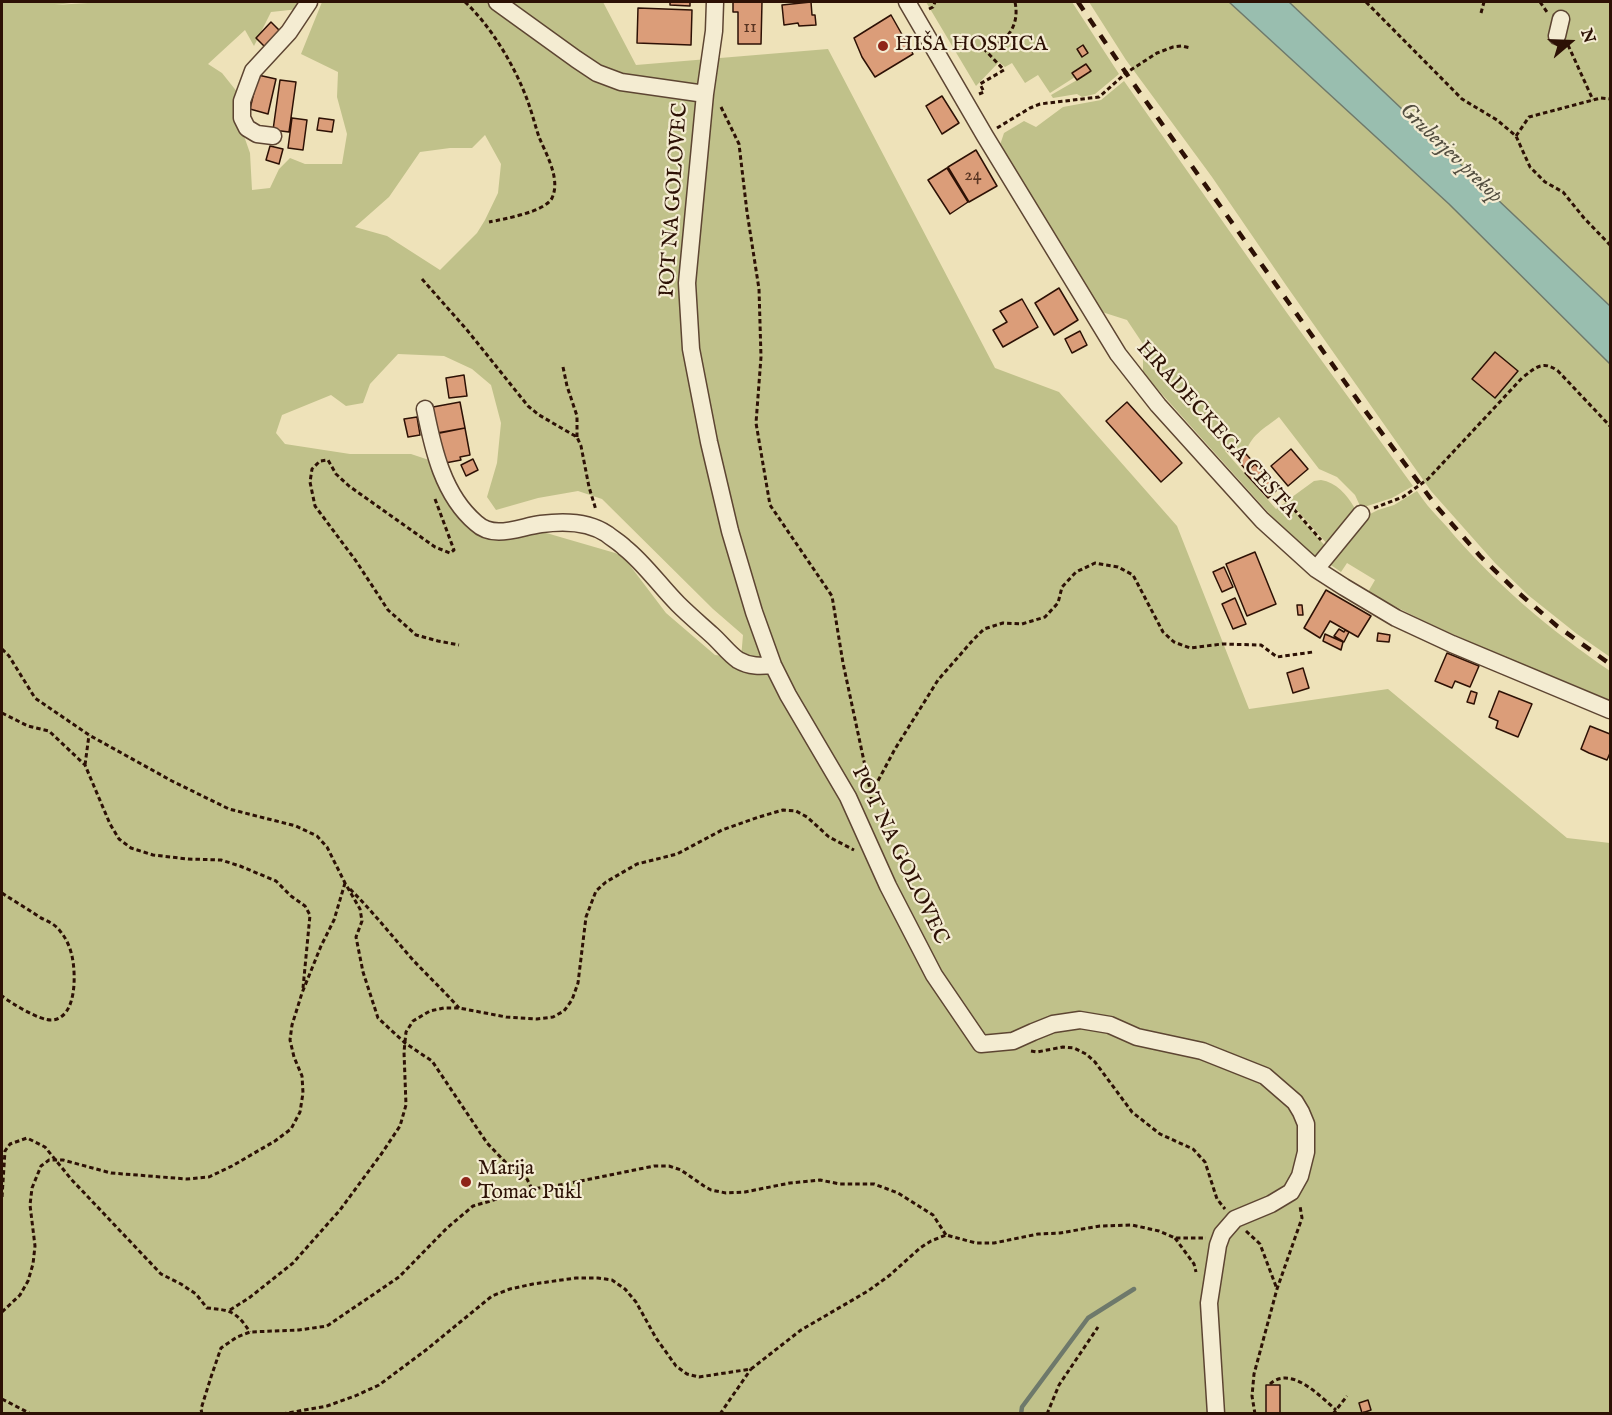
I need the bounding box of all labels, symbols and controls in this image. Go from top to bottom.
north arrow [1540,12,1600,72]
house number: 11 [743,17,757,39]
text: N [1575,26,1599,46]
place label: HIŠA HOSPICA [895,33,1048,59]
marker: HIŠA HOSPICA [876,39,890,53]
water label: Gruberjev prekop [1393,98,1507,210]
street label: POT NA GOLOVEC [656,102,694,298]
house number: 24 [964,165,982,187]
street label: HRADECKEGA CESTA [1130,337,1302,523]
street label: POT NA GOLOVEC [845,763,953,949]
place label: Marija Tomac Pukl [478,1157,582,1207]
marker: Marija Tomac Pukl [459,1175,473,1189]

